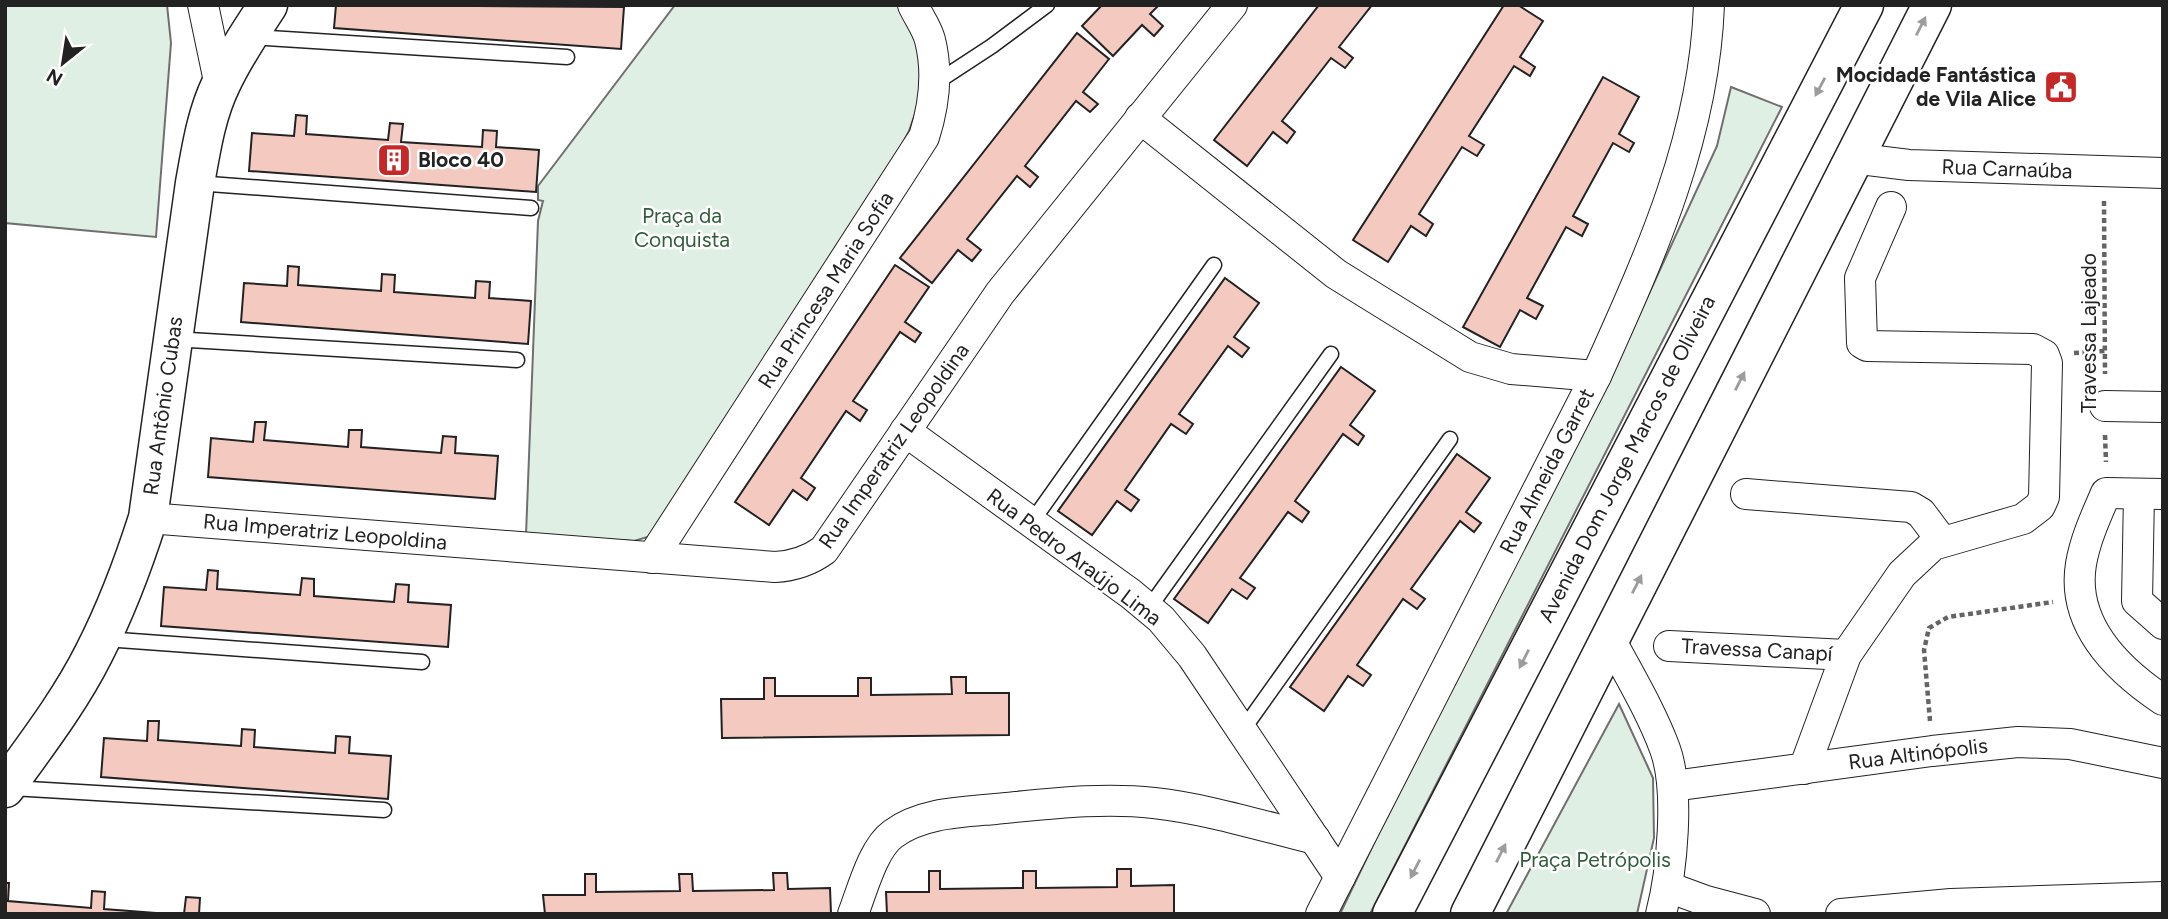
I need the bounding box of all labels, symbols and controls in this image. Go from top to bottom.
one-way arrow [1916,16,1927,36]
north arrow [28,28,98,98]
place label: Mocidade Fantástica de Vila Alice [1836,62,2036,111]
text: N [43,64,67,91]
public building icon: Mocidade Fantástica de Vila Alice [2042,68,2080,106]
one-way arrow [1815,77,1826,97]
building icon: Bloco 40 [375,141,413,179]
place label: Bloco 40 [418,147,504,172]
street label: Rua Carnaúba [1941,154,2073,183]
street label: Rua Princesa Maria Sofia [753,187,899,393]
park label: Praça da Conquista [634,203,730,252]
street label: Travessa Lajeado [2076,253,2101,413]
street label: Avenida Dom Jorge Marcos de Oliveira [1533,291,1720,626]
street label: Rua Antônio Cubas [138,315,187,497]
street label: Rua Imperatriz Leopoldina [813,338,974,553]
one-way arrow [1734,371,1745,391]
street label: Rua Almeida Garret [1494,384,1599,558]
street label: Rua Pedro Araújo Lima [982,483,1167,630]
street label: Rua Imperatriz Leopoldina [202,508,448,555]
one-way arrow [1631,574,1643,594]
street label: Travessa Canapí [1681,633,1834,666]
one-way arrow [1518,649,1529,669]
street label: Rua Altinópolis [1847,733,1989,774]
one-way arrow [1496,843,1507,863]
park label: Praça Petrópolis [1519,847,1671,872]
one-way arrow [1409,859,1421,879]

